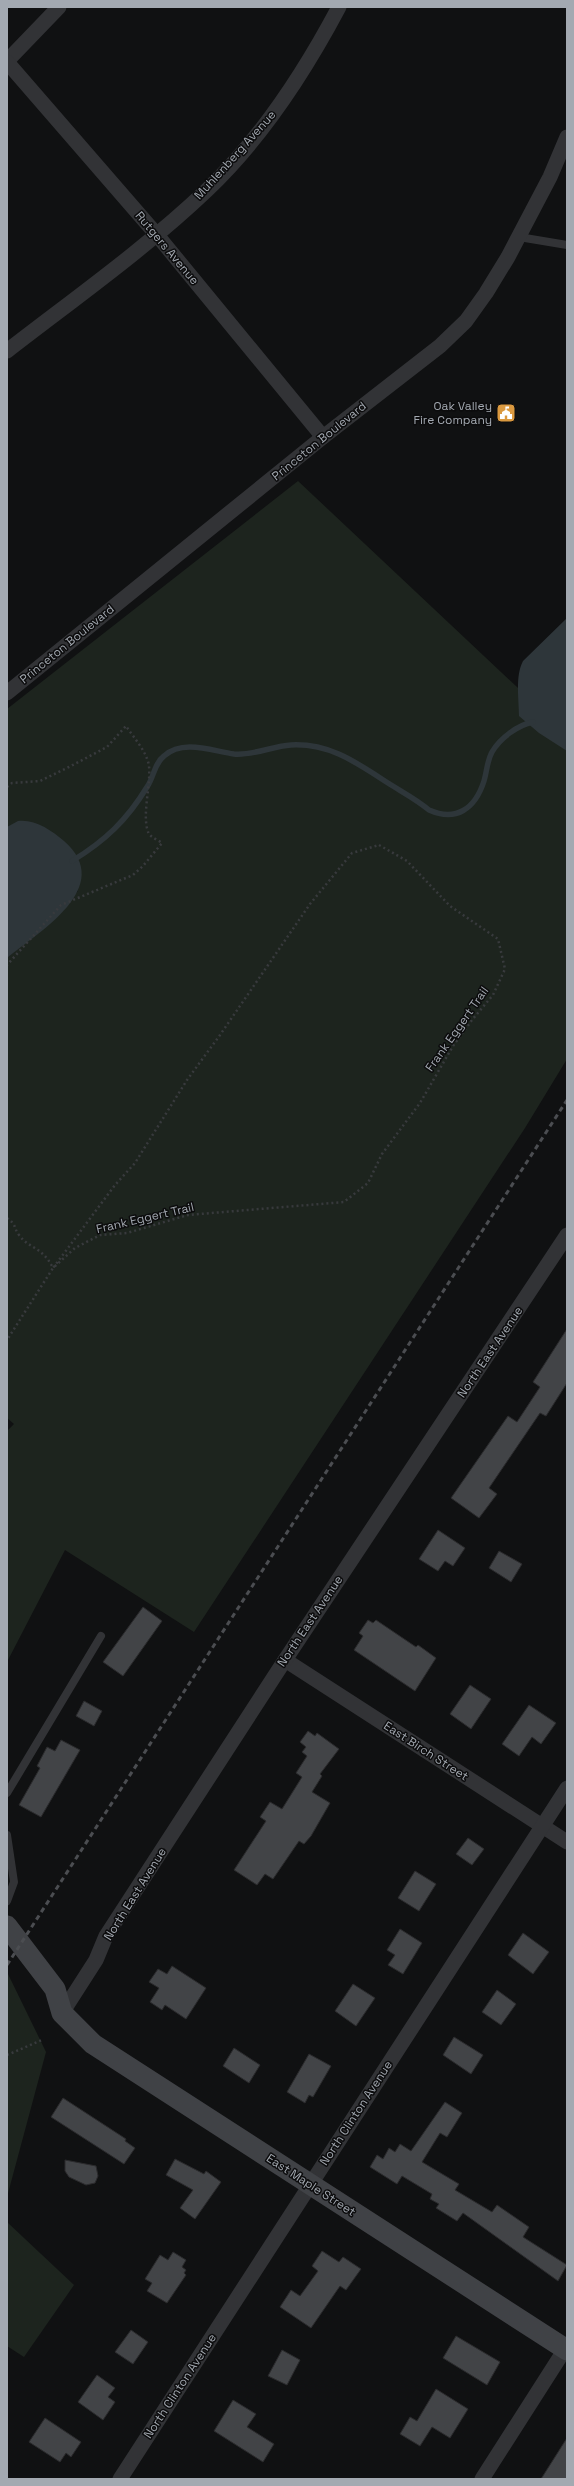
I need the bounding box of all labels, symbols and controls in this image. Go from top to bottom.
street label: Muhlenberg Avenue [191,107,279,203]
street label: Rutgers Avenue [132,208,202,288]
street label: Princeton Boulevard [269,398,369,484]
place label: Oak Valley Fire Company [413,398,492,428]
public building icon: Oak Valley Fire Company [495,402,517,424]
street label: Princeton Boulevard [17,601,117,687]
street label: Frank Eggert Trail [422,983,492,1075]
street label: Frank Eggert Trail [95,1199,195,1237]
street label: North East Avenue [454,1303,526,1401]
street label: North East Avenue [274,1572,346,1670]
street label: East Birch Street [381,1718,471,1784]
street label: North East Avenue [100,1845,170,1943]
street label: North Clinton Avenue [316,2057,396,2169]
street label: East Maple Street [263,2150,359,2220]
street label: North Clinton Avenue [140,2330,220,2442]

